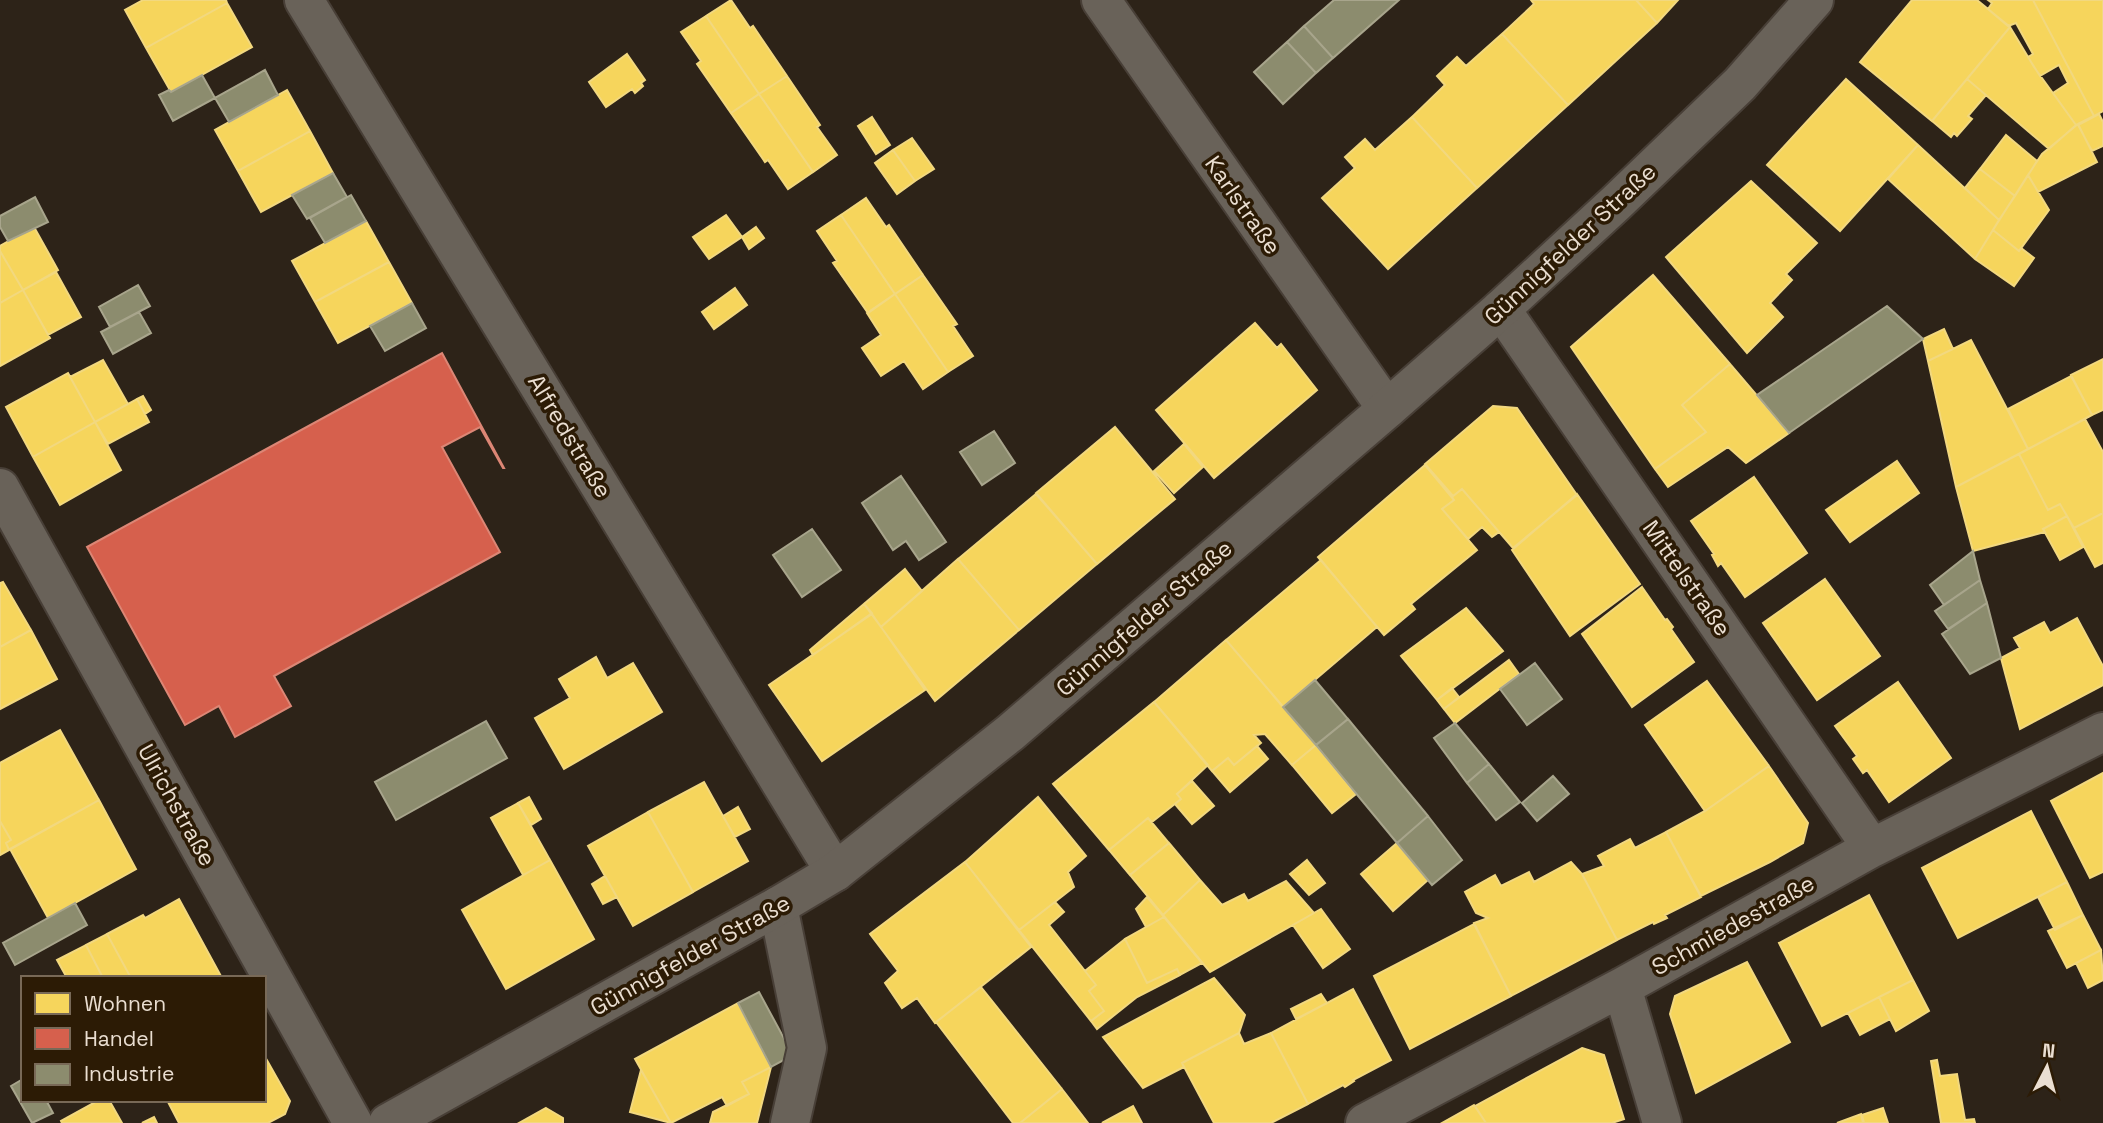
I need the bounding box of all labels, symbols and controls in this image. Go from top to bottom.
street label: Karlstraße [1198,150,1288,260]
street label: Günnigfelder Straße [1478,157,1662,331]
street label: Alfredstraße [521,369,619,503]
street label: Mittelstraße [1636,514,1738,642]
street label: Günnigfelder Straße [1050,533,1238,703]
street label: Ulrichstraße [131,739,223,871]
street label: Schmiedestraße [1646,868,1820,982]
street label: Günnigfelder Straße [585,888,795,1022]
legend [21,976,266,1102]
text: Wohnen [84,990,166,1017]
text: Handel [84,1025,154,1052]
north arrow [2012,1032,2082,1102]
text: N [2041,1037,2056,1064]
text: Industrie [84,1060,174,1087]

